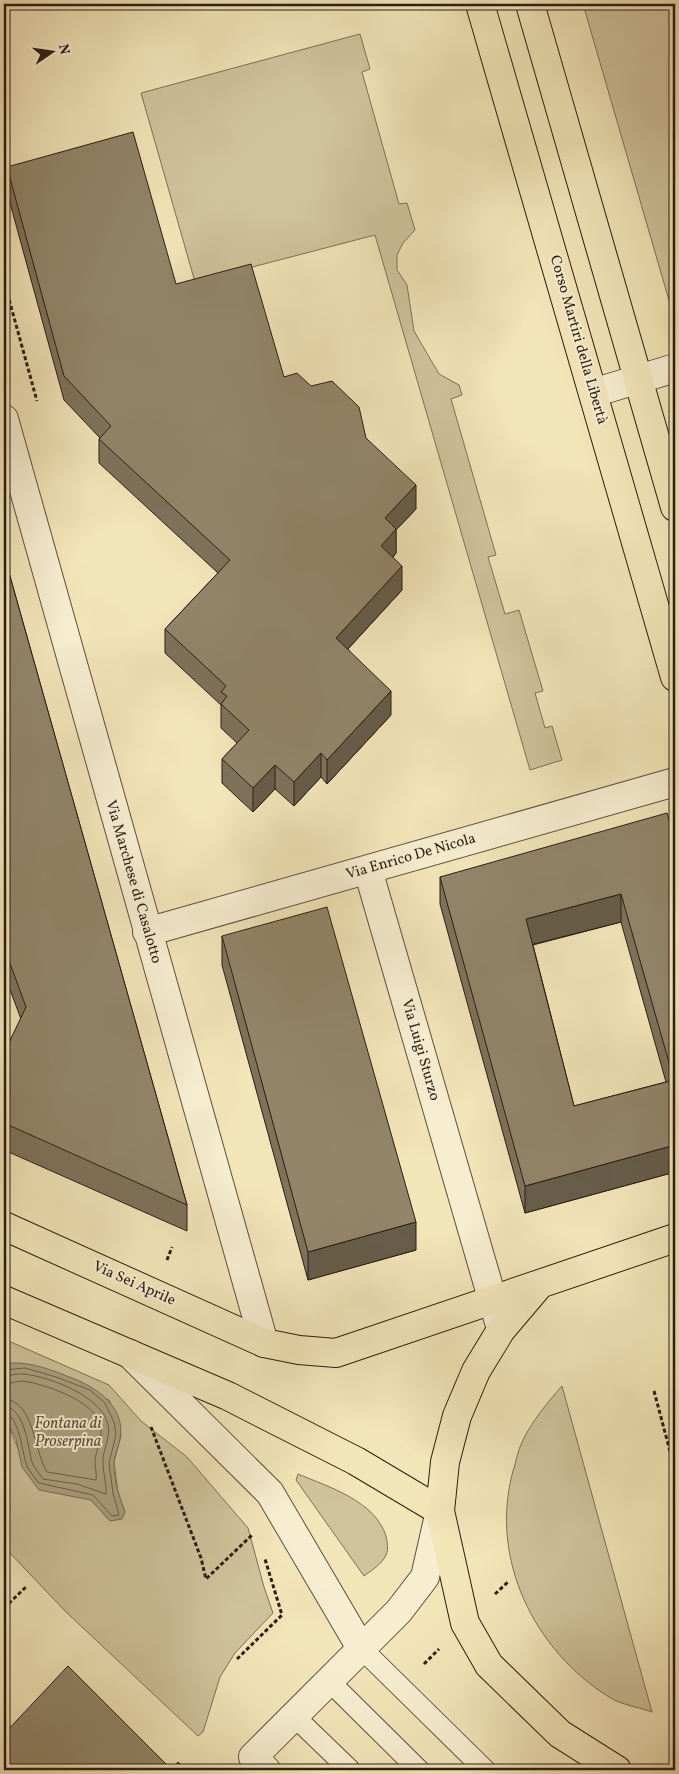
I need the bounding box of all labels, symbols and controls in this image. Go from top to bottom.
north arrow [28,28,78,78]
text: N [53,42,74,57]
street label: Corso Martiri della Libertà [544,253,612,427]
street label: Via Marchese di Casalotto [100,798,166,966]
street label: Via Enrico De Nicola [344,828,478,886]
street label: Via Luigi Sturzo [395,997,445,1103]
street label: Via Sei Aprile [89,1256,179,1312]
water label: Fontana di Proserpina [35,1413,102,1453]

